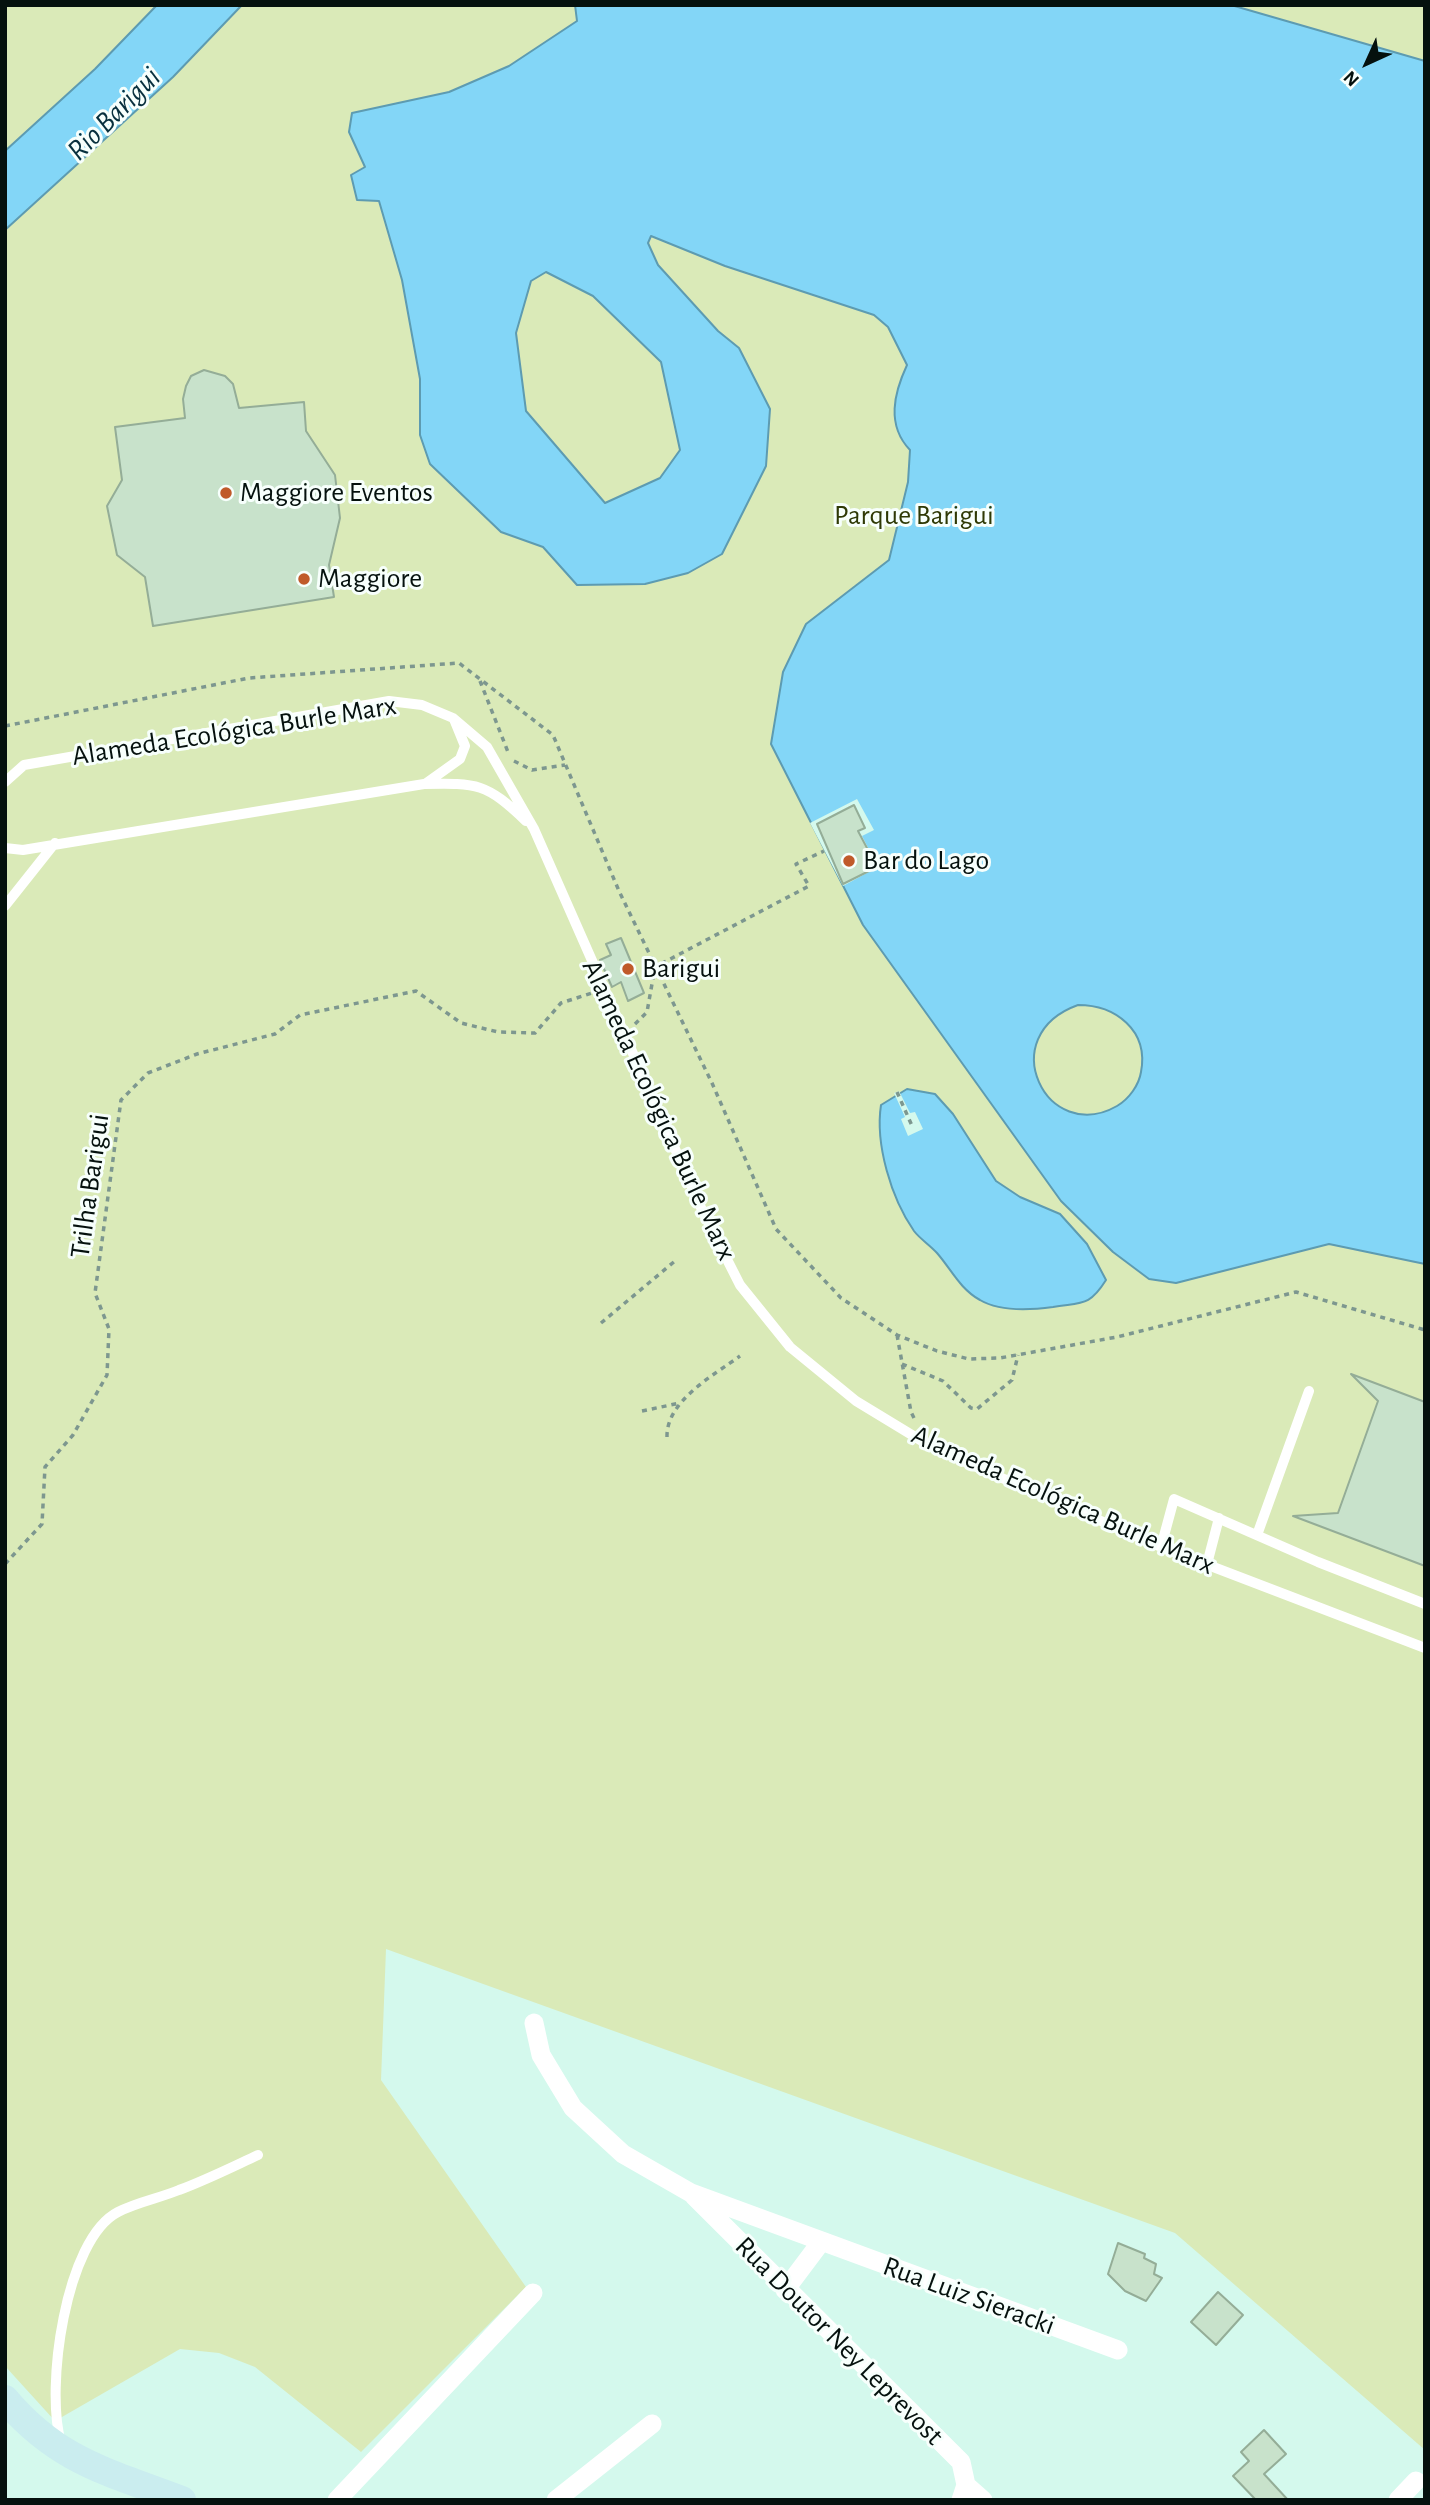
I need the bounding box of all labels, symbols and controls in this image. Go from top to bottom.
north arrow [1332,28,1402,98]
water label: Rio Barigui [60,60,168,168]
text: N [1340,67,1363,90]
place label: Maggiore Eventos [240,476,433,510]
marker: Maggiore Eventos [218,485,234,501]
park label: Parque Barigui [834,499,994,533]
place label: Maggiore [318,562,422,596]
marker: Maggiore [296,571,312,587]
street label: Alameda Ecológica Burle Marx [69,689,399,773]
place label: Bar do Lago [863,844,989,878]
marker: Bar do Lago [841,853,857,869]
place label: Barigui [642,952,720,986]
street label: Alameda Ecológica Burle Marx [575,954,743,1266]
marker: Barigui [620,961,636,977]
street label: Trilha Barigui [63,1112,117,1260]
street label: Alameda Ecológica Burle Marx [906,1418,1220,1582]
street label: Rua Doutor Ney Leprevost [728,2230,950,2452]
street label: Rua Luiz Sieracki [878,2249,1060,2343]

